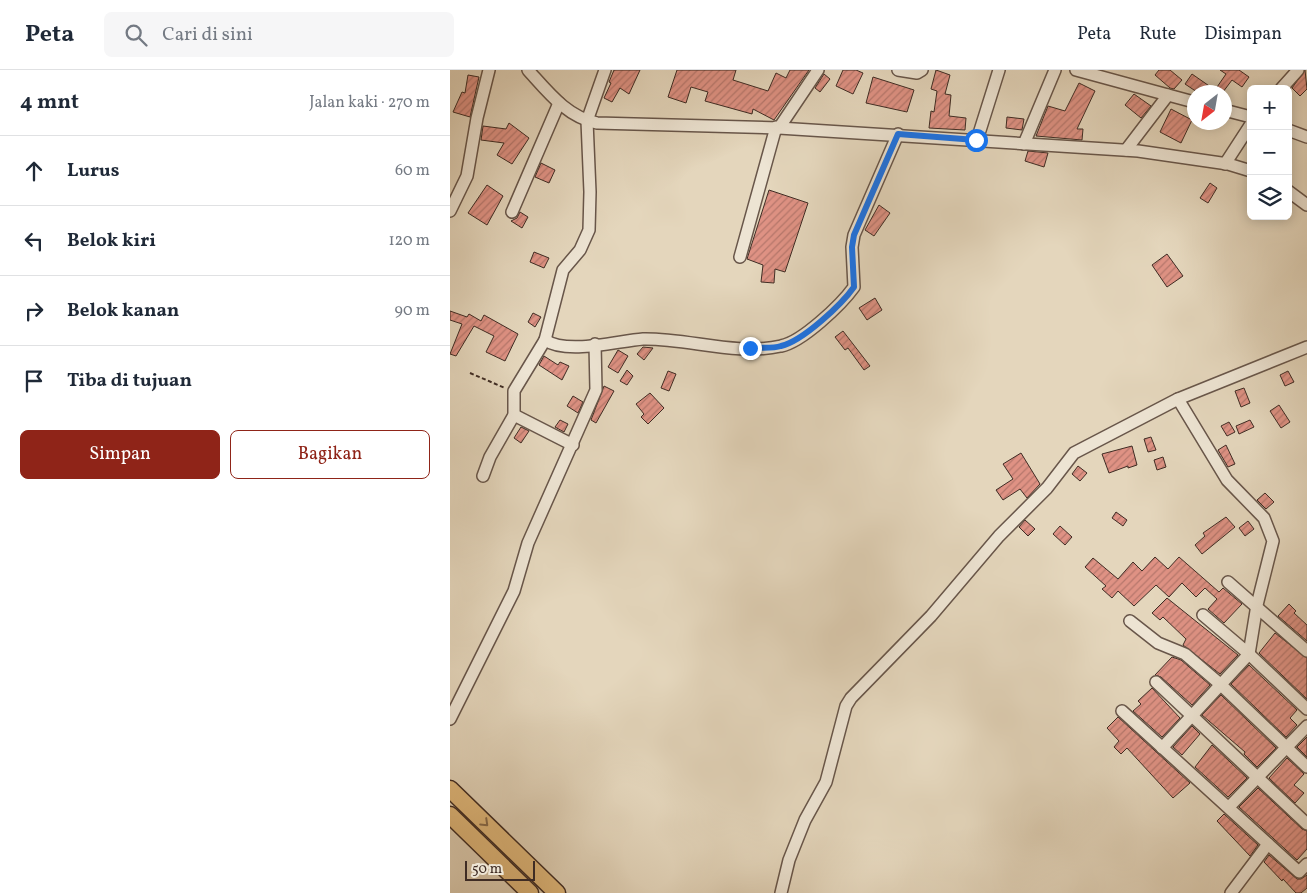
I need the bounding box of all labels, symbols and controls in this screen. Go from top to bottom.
search box [104,12,454,57]
text: Peta [25,18,74,52]
icon: search [122,21,150,49]
text: Cari di sini [162,22,253,48]
text: Peta [1077,22,1111,47]
text: Rute [1139,22,1176,47]
text: Disimpan [1204,22,1282,47]
north arrow [1187,85,1232,130]
map controls [1247,85,1292,220]
button: + [1247,85,1292,130]
text: 4 mnt [20,88,79,117]
text: Jalan kaki · 270 m [309,92,430,114]
route start [965,129,988,152]
button: − [1247,130,1292,175]
icon: ahead [20,157,48,185]
text: Lurus [67,158,119,184]
text: 60 m [395,160,430,182]
button: layers [1247,175,1292,220]
icon: left [20,227,48,255]
text: Belok kiri [67,228,156,254]
text: 120 m [388,230,430,252]
icon: right [20,297,48,325]
text: Belok kanan [67,298,179,324]
text: 90 m [394,300,430,322]
route end [739,337,762,360]
icon: arrive [20,367,48,395]
text: Tiba di tujuan [67,368,192,394]
button: Simpan [20,430,220,479]
button: Bagikan [230,430,430,479]
one-way arrow [479,817,488,826]
scale bar [465,858,535,881]
text: 50 m [472,860,502,879]

